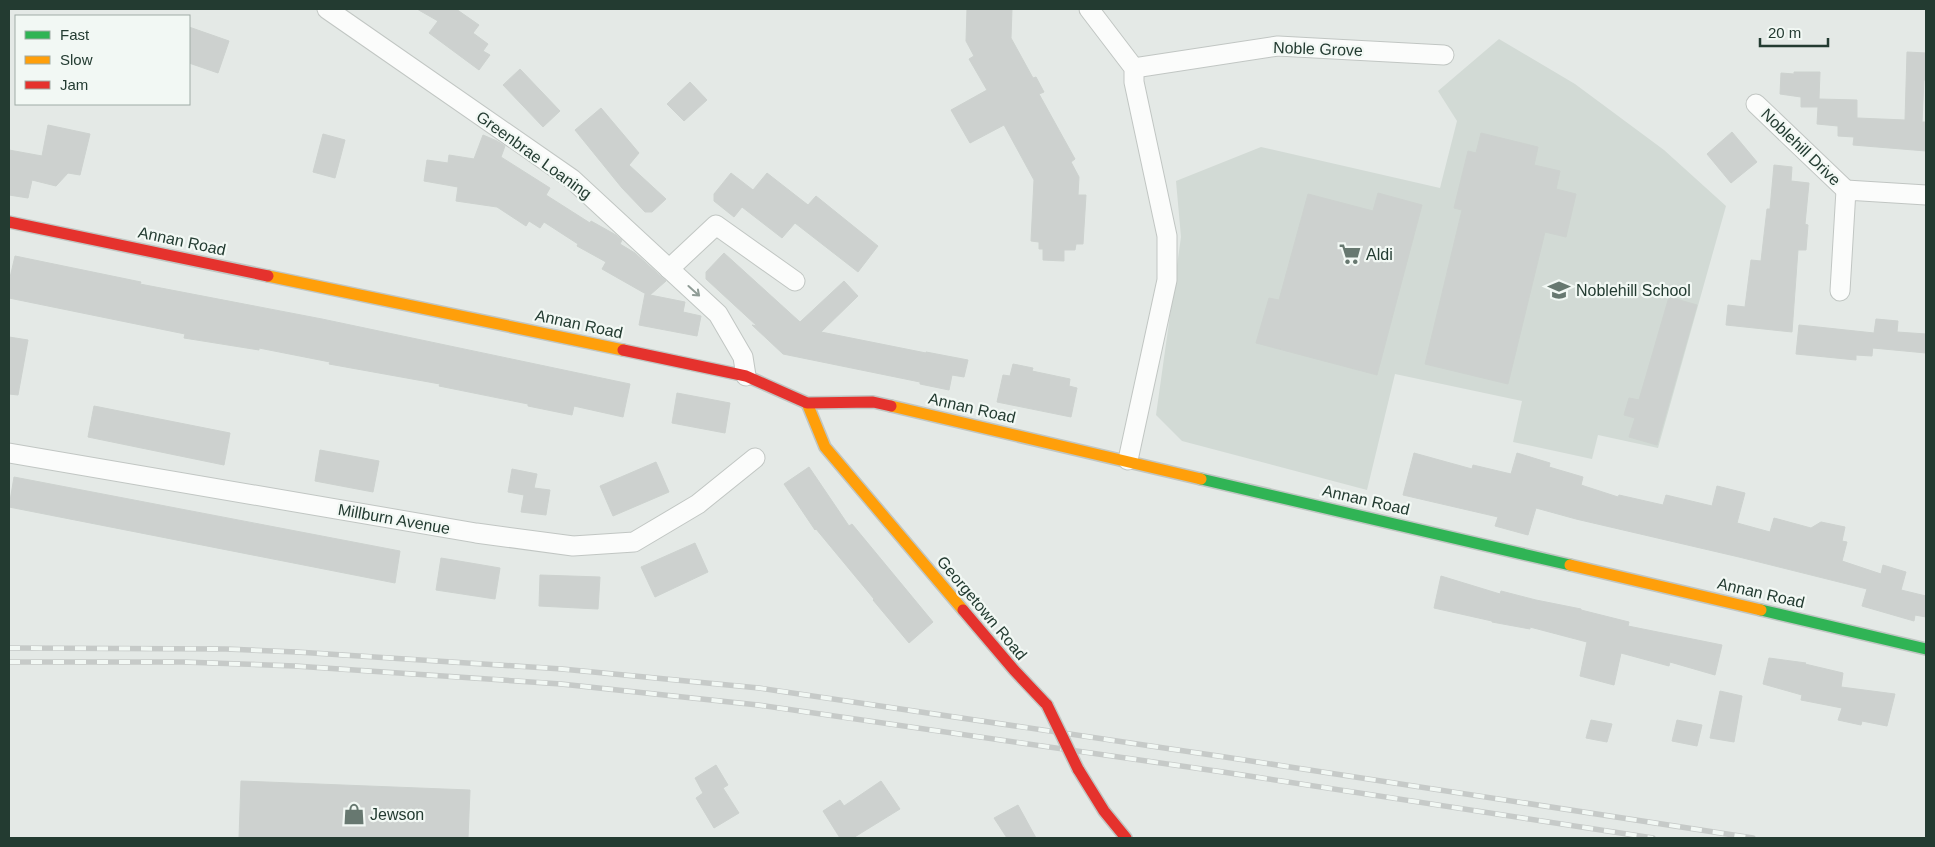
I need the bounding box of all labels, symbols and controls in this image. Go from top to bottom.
legend [15,15,190,105]
scale bar [1760,15,1828,47]
text: 20 m [1768,24,1801,41]
text: Fast [60,26,90,43]
street label: Noble Grove [1273,39,1363,59]
text: Slow [60,51,93,68]
text: Jam [60,76,88,93]
street label: Noblehill Drive [1758,105,1844,189]
street label: Greenbrae Loaning [473,108,595,202]
street label: Annan Road [137,223,227,259]
supermarket icon: Aldi [1337,241,1363,267]
place label: Aldi [1366,246,1393,263]
school or university icon: Noblehill School [1546,277,1572,303]
place label: Noblehill School [1576,282,1691,299]
one-way arrow [687,285,700,297]
street label: Annan Road [534,306,624,342]
street label: Annan Road [927,390,1017,426]
street label: Annan Road [1321,482,1411,518]
street label: Millburn Avenue [337,501,451,537]
street label: Georgetown Road [934,553,1030,663]
street label: Annan Road [1716,575,1806,611]
shop icon: Jewson [341,801,367,827]
place label: Jewson [370,806,424,823]

